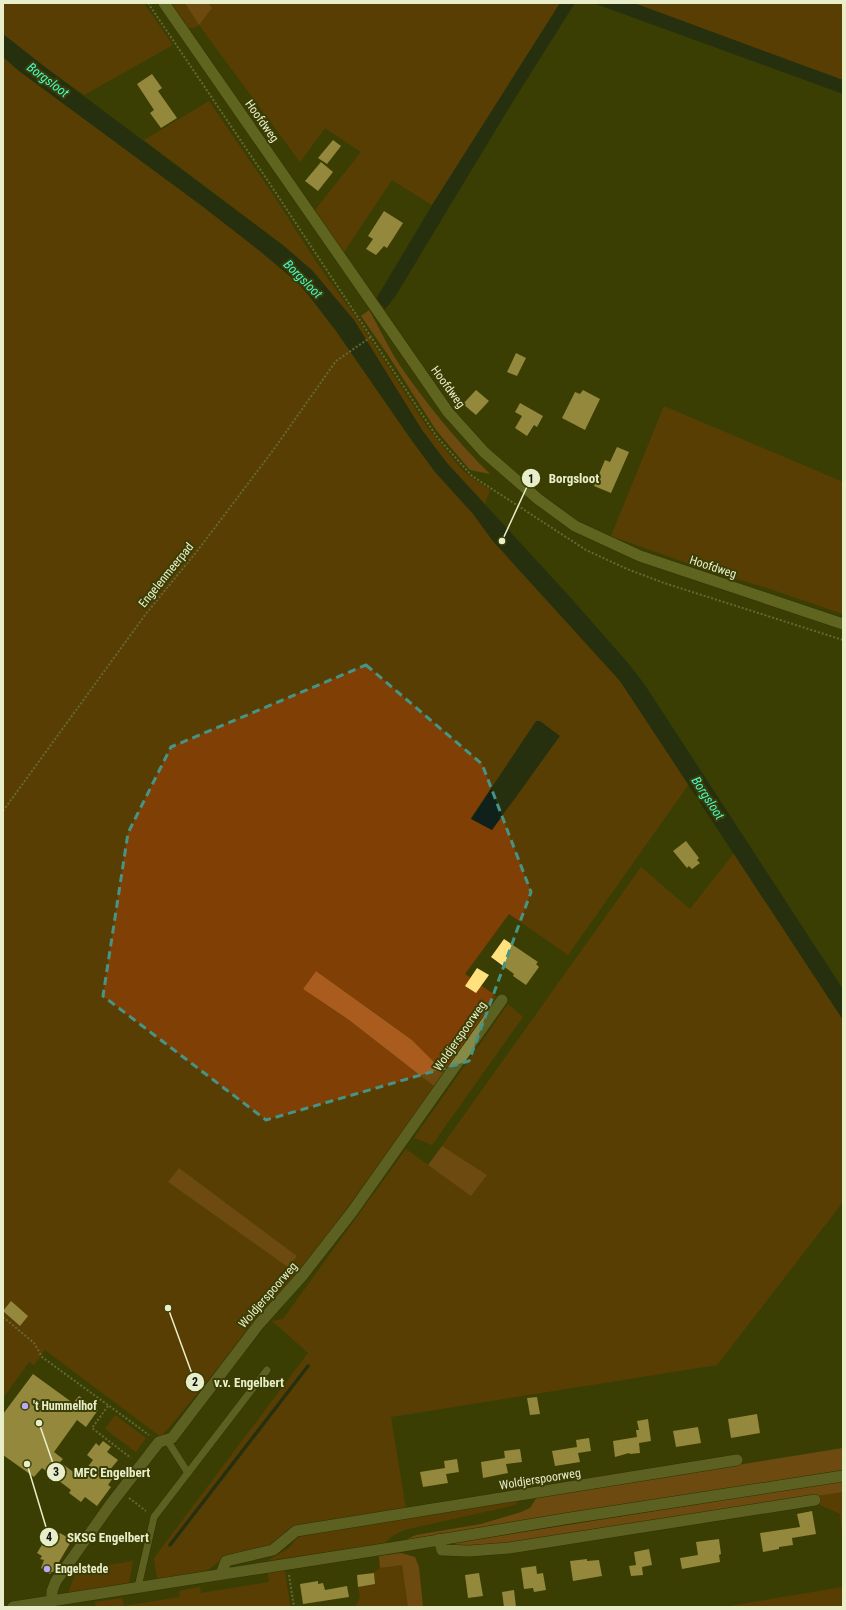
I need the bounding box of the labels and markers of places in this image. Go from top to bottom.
callout: Borgsloot [521,466,607,491]
callout: v.v. Engelbert [185,1370,292,1395]
place label: 't Hummelhof [33,1399,97,1413]
marker: 't Hummelhof [20,1401,30,1411]
callout: MFC Engelbert [46,1460,159,1485]
callout: SKSG Engelbert [39,1525,157,1550]
place label: Engelstede [55,1562,108,1576]
marker: Engelstede [42,1564,52,1574]

